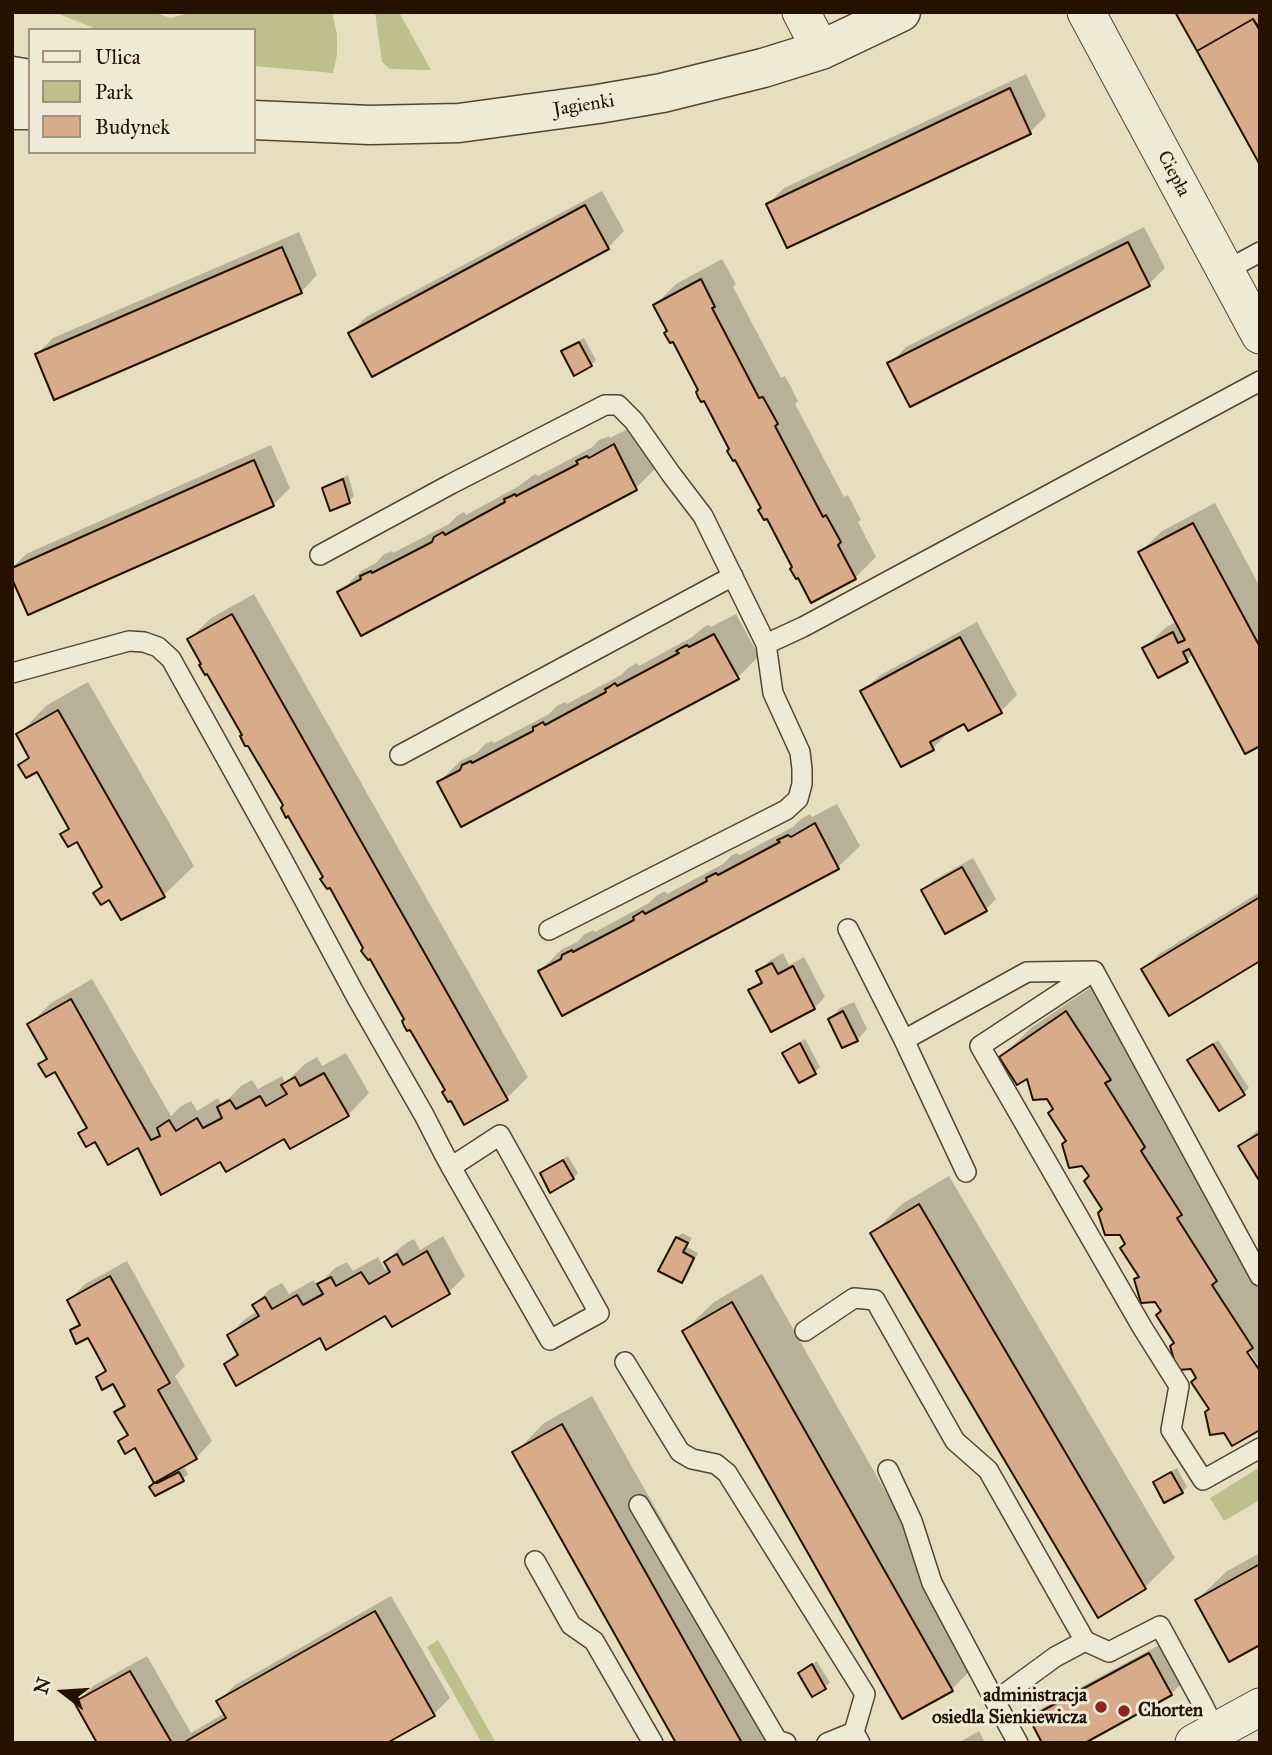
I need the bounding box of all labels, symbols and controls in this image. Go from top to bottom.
legend [28,28,256,154]
text: Ulica [95,44,141,70]
text: Park [95,79,133,105]
street label: Jagienki [552,90,616,122]
text: Budynek [95,114,170,140]
street label: Ciepła [1152,147,1194,201]
north arrow [28,1657,98,1727]
text: N [29,1675,56,1697]
place label: administracja osiedla Sienkiewicza [932,1685,1087,1729]
marker: administracja osiedla Sienkiewicza [1093,1699,1109,1715]
place label: Chorten [1138,1700,1203,1722]
marker: Chorten [1116,1703,1132,1719]

